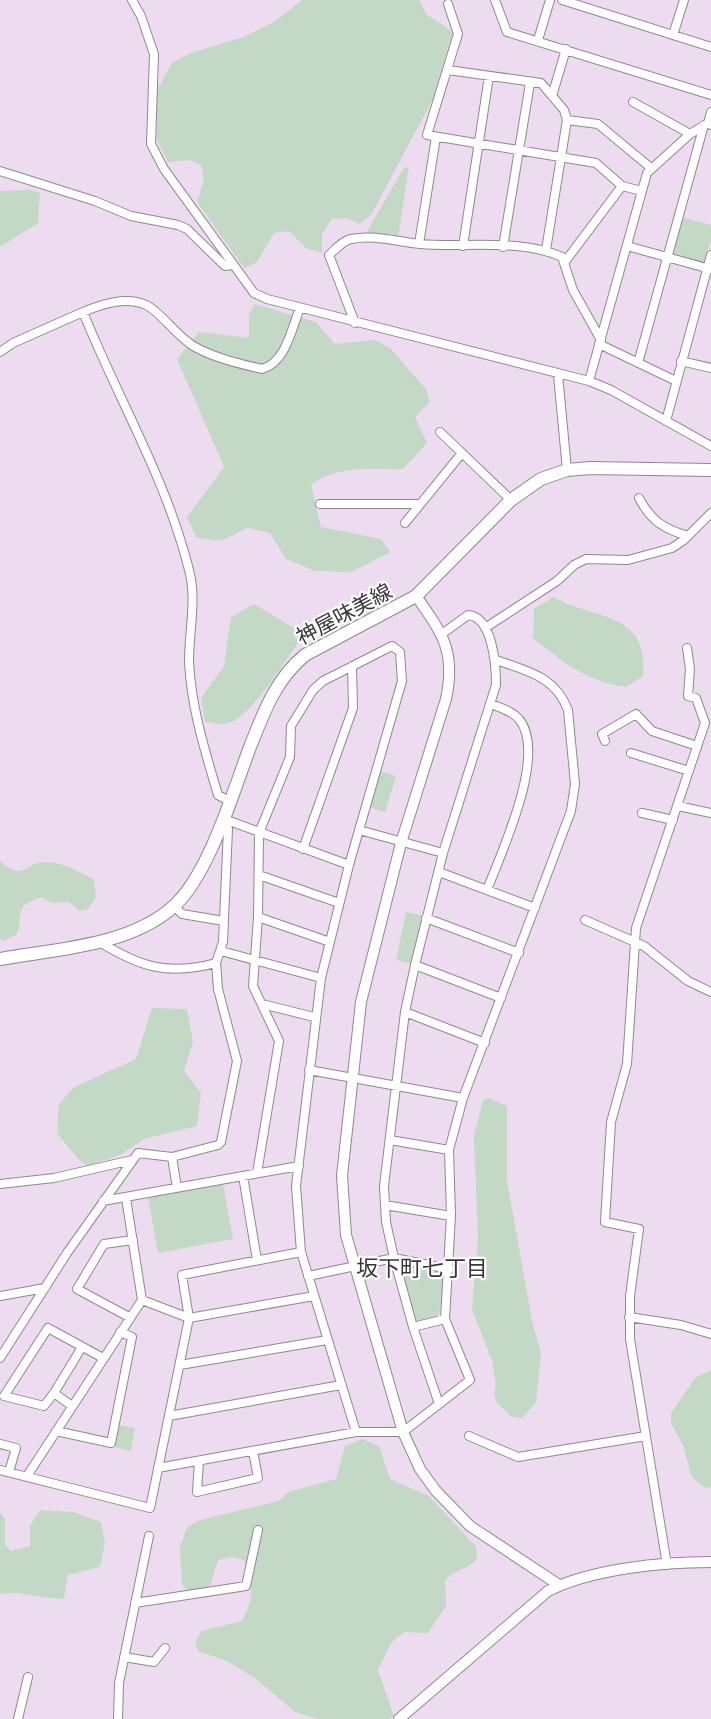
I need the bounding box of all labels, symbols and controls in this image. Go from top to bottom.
street label: 神屋味美線 [292,578,396,650]
district label: 坂下町七丁目 [356,1255,488,1281]

